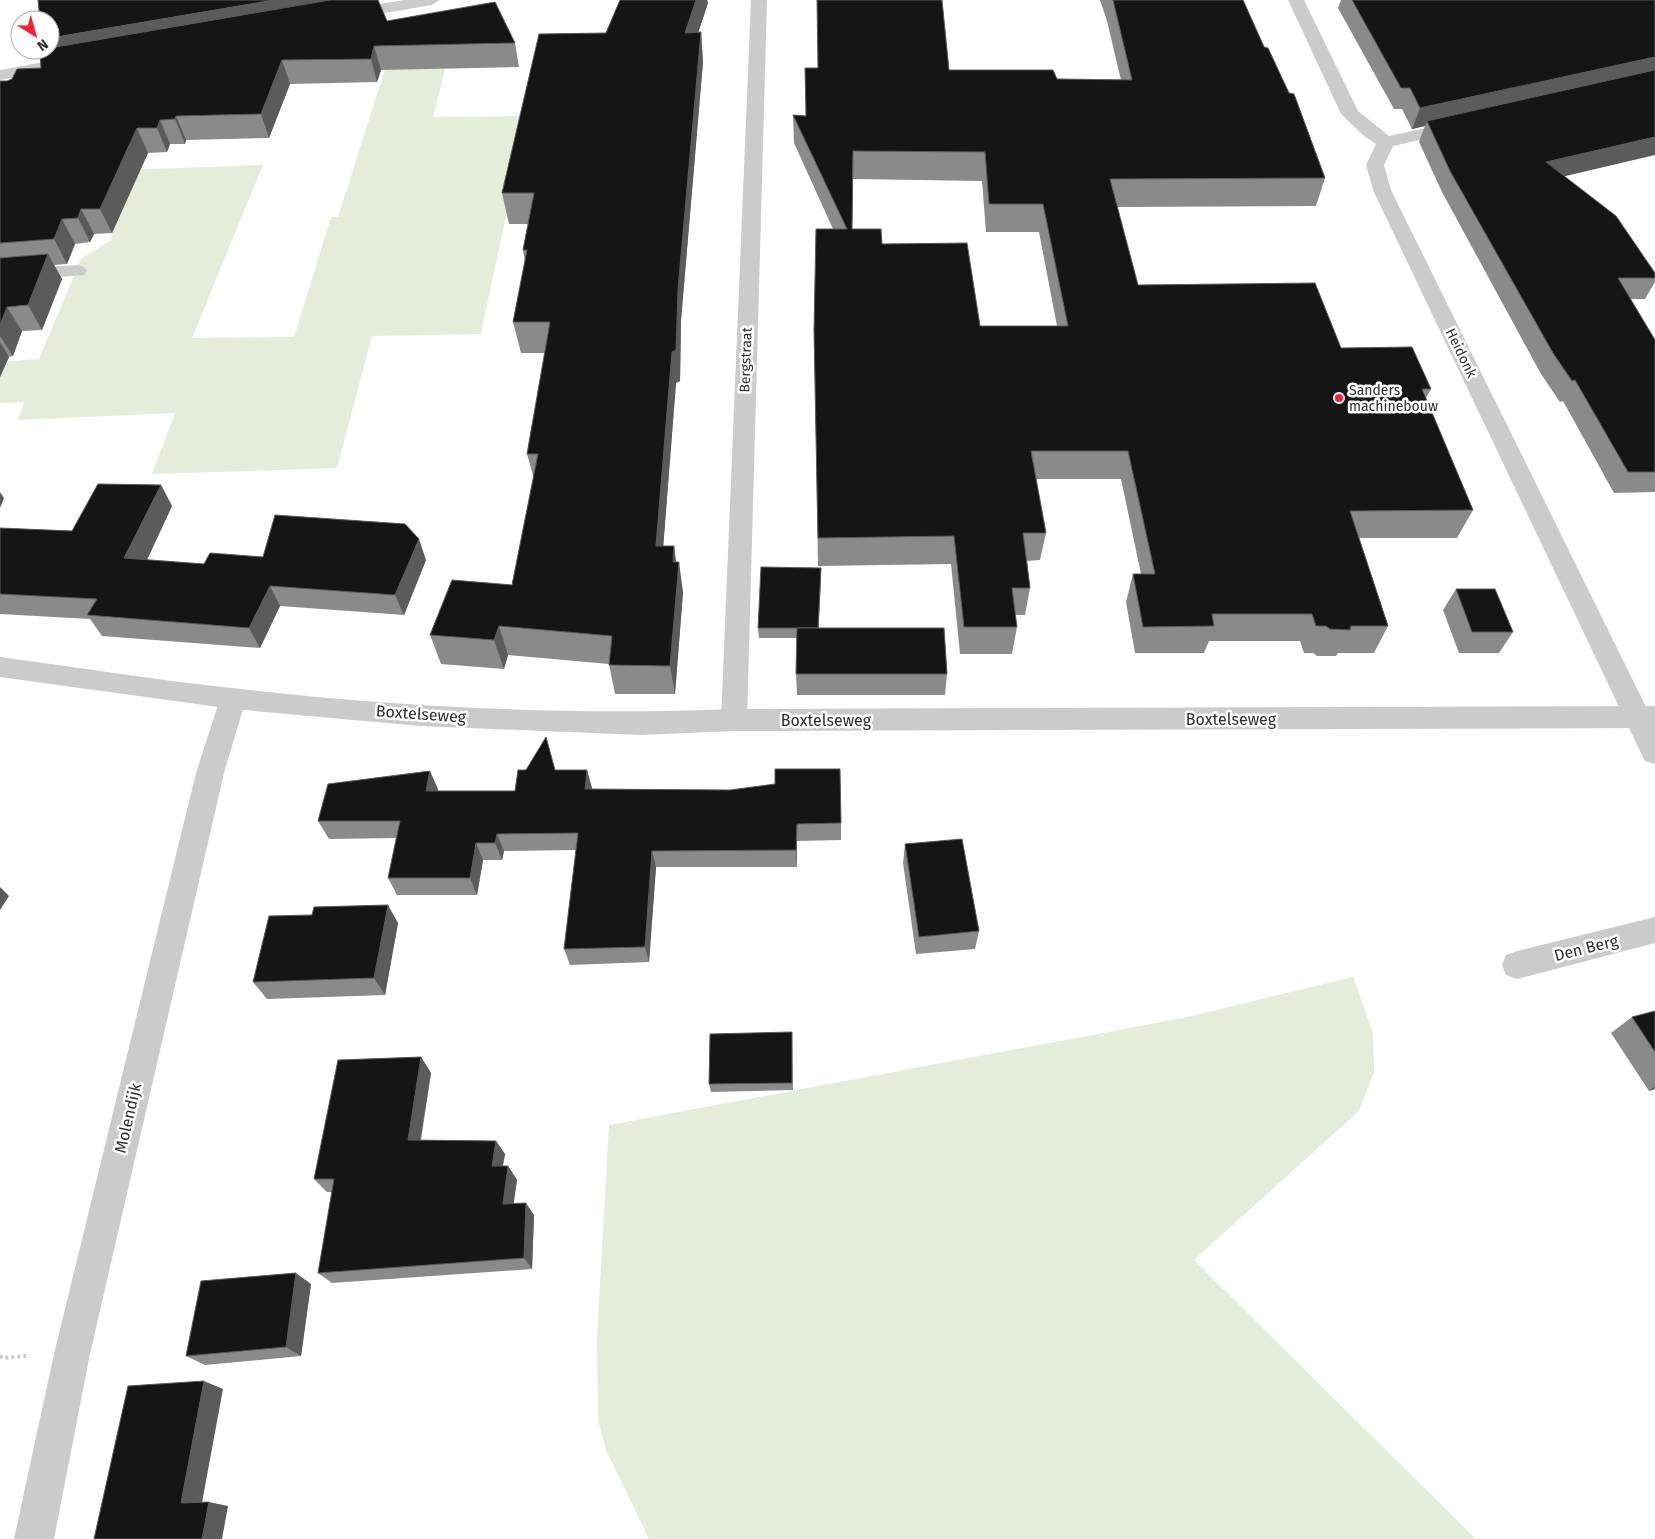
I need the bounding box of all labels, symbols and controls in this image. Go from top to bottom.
north arrow [10,10,60,60]
text: N [34,35,51,55]
street label: Heidonk [1442,325,1481,381]
street label: Bergstraat [736,326,756,393]
place label: Sanders machinebouw [1349,382,1438,415]
marker: Sanders machinebouw [1333,392,1345,404]
street label: Boxtelseweg [375,701,467,727]
street label: Boxtelseweg [1186,710,1277,729]
street label: Boxtelseweg [781,711,872,730]
street label: Den Berg [1552,931,1621,965]
street label: Molendijk [111,1080,145,1155]

